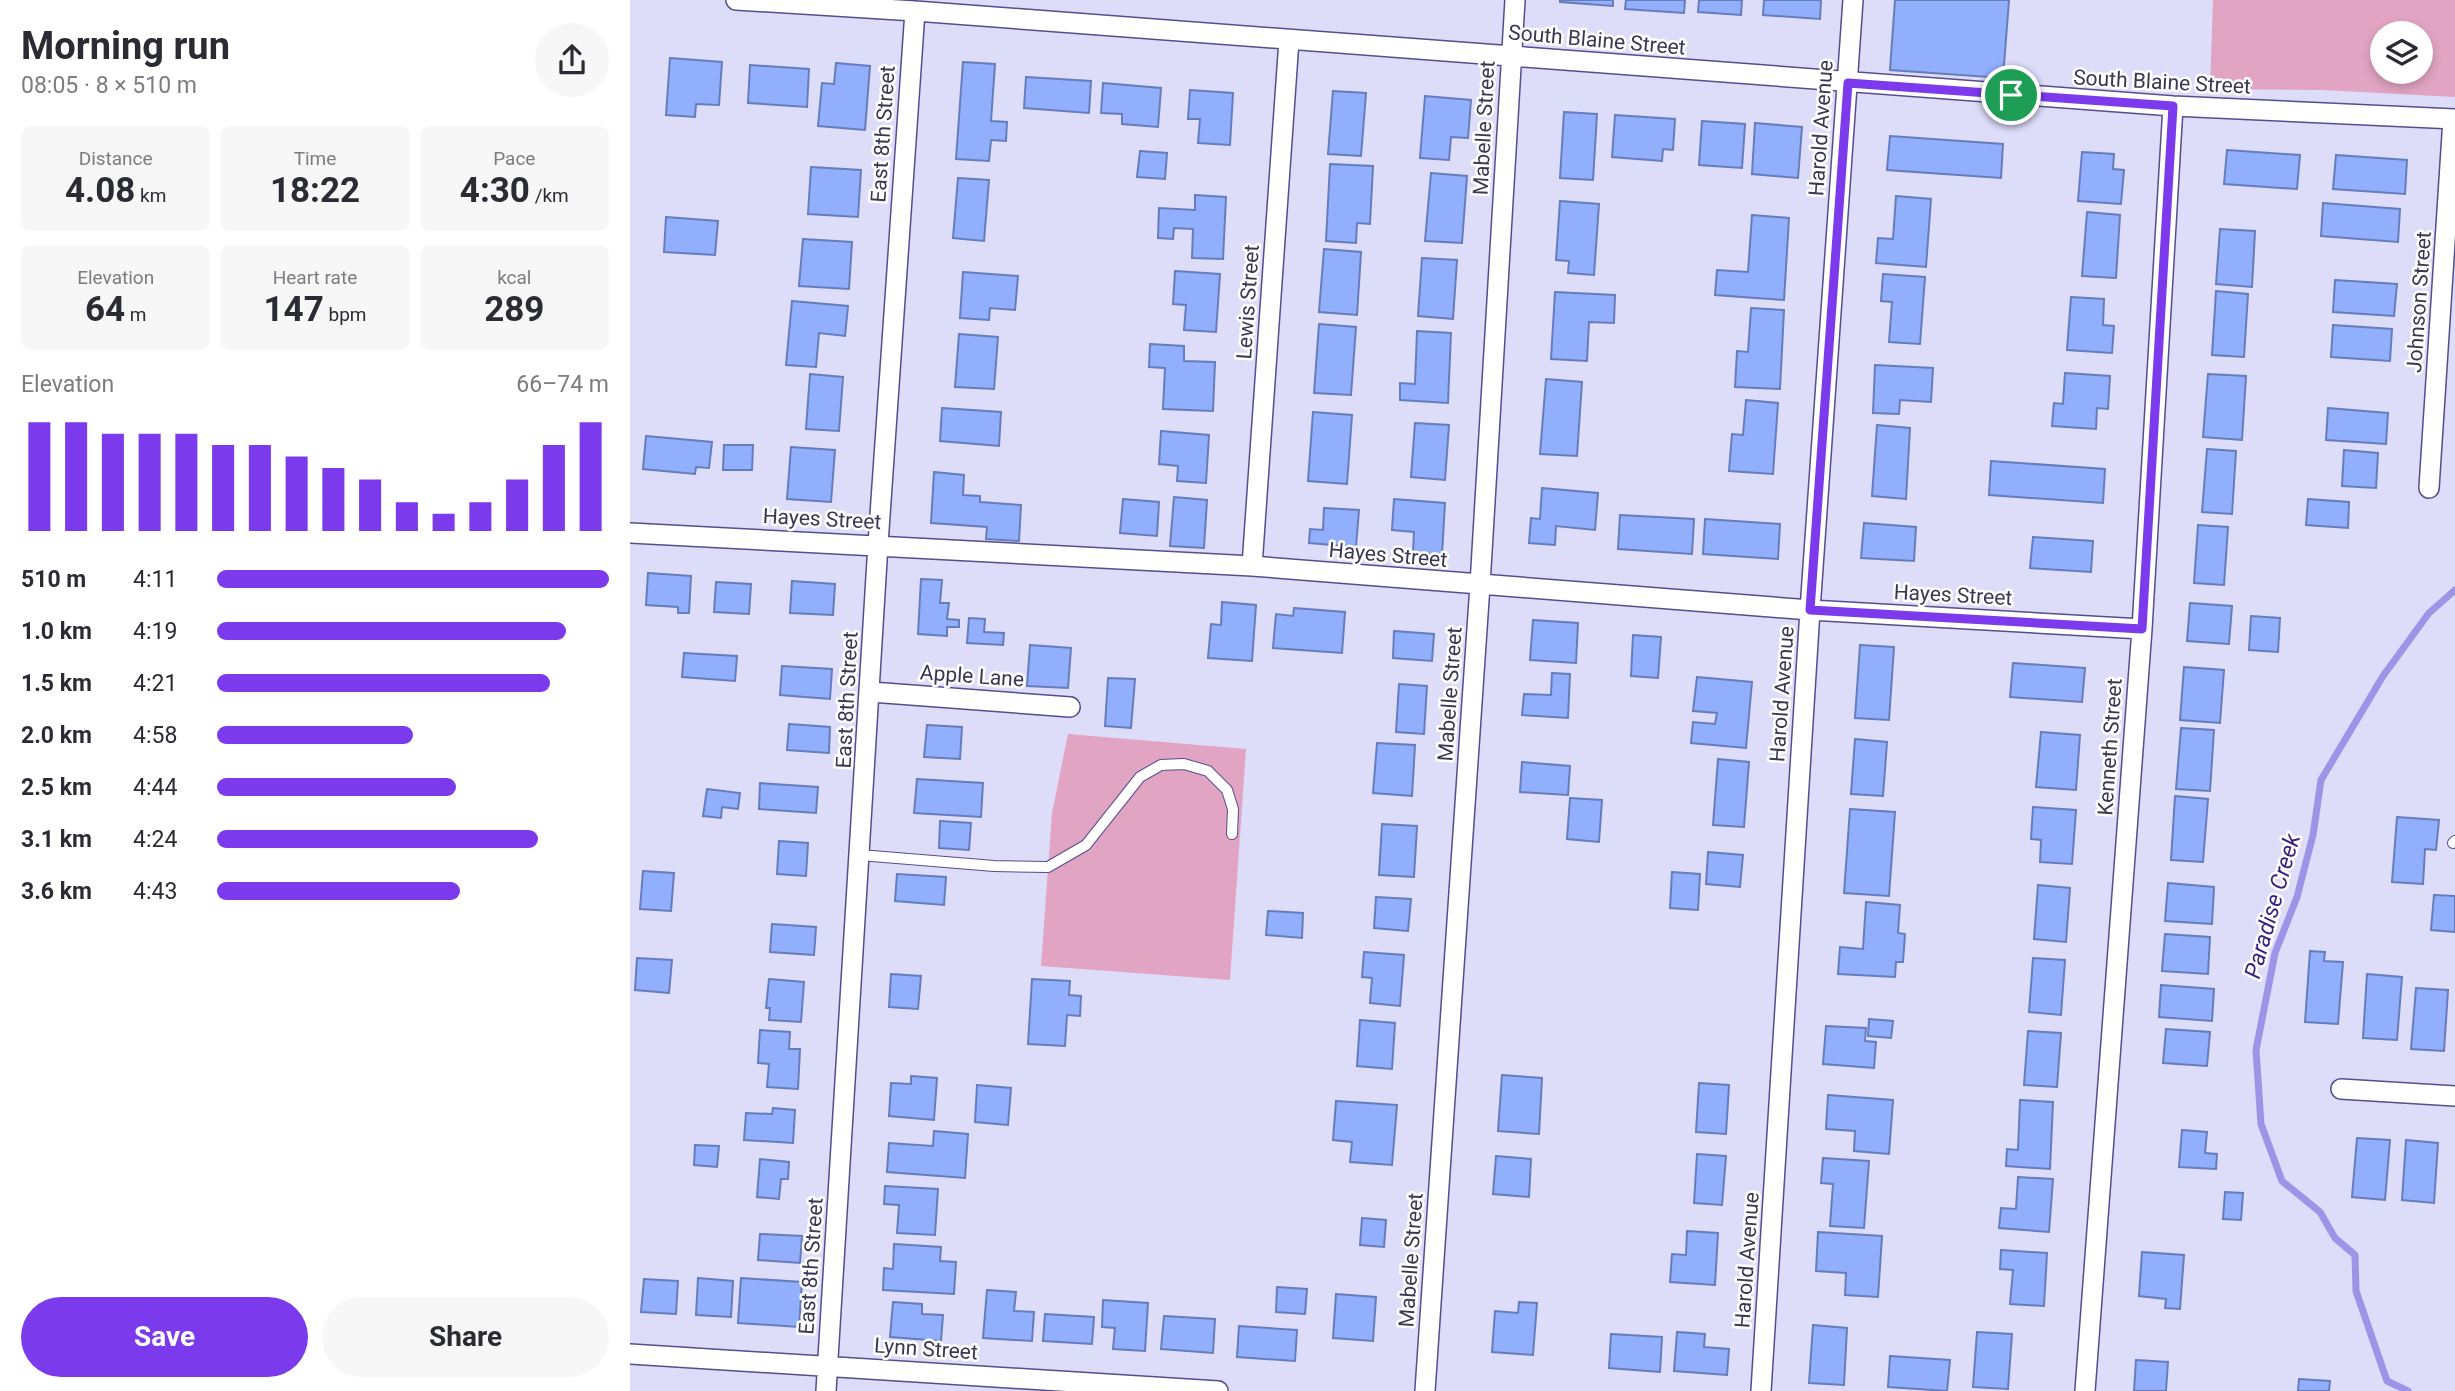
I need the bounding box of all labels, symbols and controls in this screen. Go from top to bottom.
street label: South Blaine Street [1507,20,1687,60]
map controls [2370,21,2433,84]
button: layers [2370,21,2433,84]
button: share [535,23,609,97]
text: Morning run [21,24,230,68]
street label: Harold Avenue [1804,59,1838,197]
street label: Mabelle Street [1468,60,1500,196]
street label: East 8th Street [866,65,900,203]
pin [1981,65,2041,125]
street label: South Blaine Street [2073,65,2251,99]
text: 08:05 · 8 × 510 m [21,72,197,99]
icon: arrive [1992,76,2030,114]
text: Distance [79,147,153,170]
text: Time [294,147,336,170]
text: Pace [493,147,535,170]
text: 4.08 [65,170,135,211]
text: 18:22 [270,170,360,211]
text: 4:30 [460,170,530,211]
text: km [135,184,166,207]
text: /km [530,184,569,207]
street label: Johnson Street [2402,230,2436,374]
street label: Lewis Street [1232,244,1264,360]
text: Elevation [77,266,154,289]
text: Heart rate [273,266,357,289]
text: kcal [497,266,532,289]
text: 64 [85,289,125,330]
text: 147 [264,289,324,330]
text: 289 [484,289,544,330]
text: m [125,303,146,326]
text: bpm [324,303,366,326]
text: Elevation [21,371,114,398]
text: 66–74 m [516,371,609,398]
street label: Hayes Street [762,504,882,534]
street label: Hayes Street [1328,538,1448,572]
text: 510 m [21,566,86,593]
text: 4:11 [133,566,177,593]
street label: Hayes Street [1893,580,2013,610]
text: 1.0 km [21,618,92,645]
text: 4:19 [133,618,177,645]
street label: Harold Avenue [1765,625,1799,763]
street label: Mabelle Street [1433,626,1467,762]
street label: East 8th Street [831,631,863,769]
street label: Apple Lane [919,660,1025,692]
text: 1.5 km [21,670,92,697]
text: 4:21 [133,670,177,697]
street label: Kenneth Street [2093,677,2127,816]
text: 2.0 km [21,722,92,749]
text: 4:58 [133,722,177,749]
text: 2.5 km [21,774,92,801]
text: 4:44 [133,774,177,801]
text: 3.1 km [21,826,92,853]
text: 4:24 [133,826,177,853]
water label: Paradise Creek [2239,830,2306,982]
text: 3.6 km [21,878,92,905]
text: 4:43 [133,878,177,905]
street label: Harold Avenue [1730,1191,1764,1329]
street label: Mabelle Street [1394,1192,1428,1328]
street label: East 8th Street [794,1197,828,1335]
button: Save [21,1297,308,1377]
button: Share [322,1297,609,1377]
street label: Lynn Street [873,1333,979,1365]

